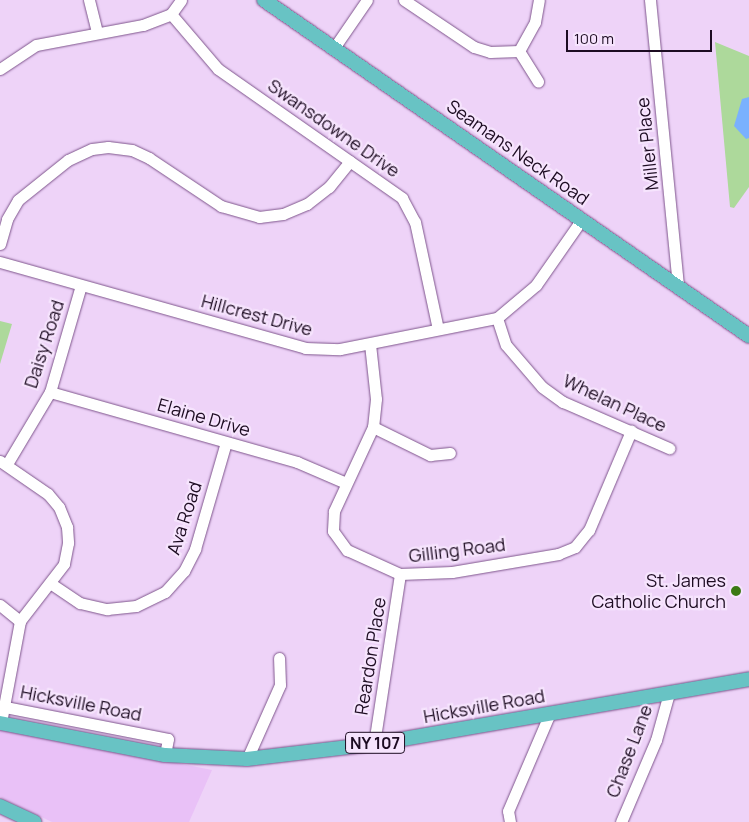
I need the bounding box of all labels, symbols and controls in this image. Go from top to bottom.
scale bar [569,20,715,52]
text: 100 m [574,28,614,49]
street label: Swansdowne Drive [264,74,404,182]
street label: Seamans Neck Road [443,95,593,209]
street label: Miller Place [631,96,663,192]
street label: Hillcrest Drive [199,290,315,340]
street label: Daisy Road [20,297,68,391]
street label: Whelan Place [560,370,670,436]
street label: Elaine Drive [155,393,253,441]
street label: Ava Road [162,479,206,557]
street label: Gilling Road [407,533,507,567]
place label: St. James Catholic Church [591,570,726,612]
marker: St. James Catholic Church [730,585,742,597]
street label: Reardon Place [350,596,390,716]
street label: Hicksville Road [19,681,143,725]
street label: Hicksville Road [422,685,546,727]
street label: Chase Lane [601,702,657,800]
road number: NY 107 [344,730,406,756]

